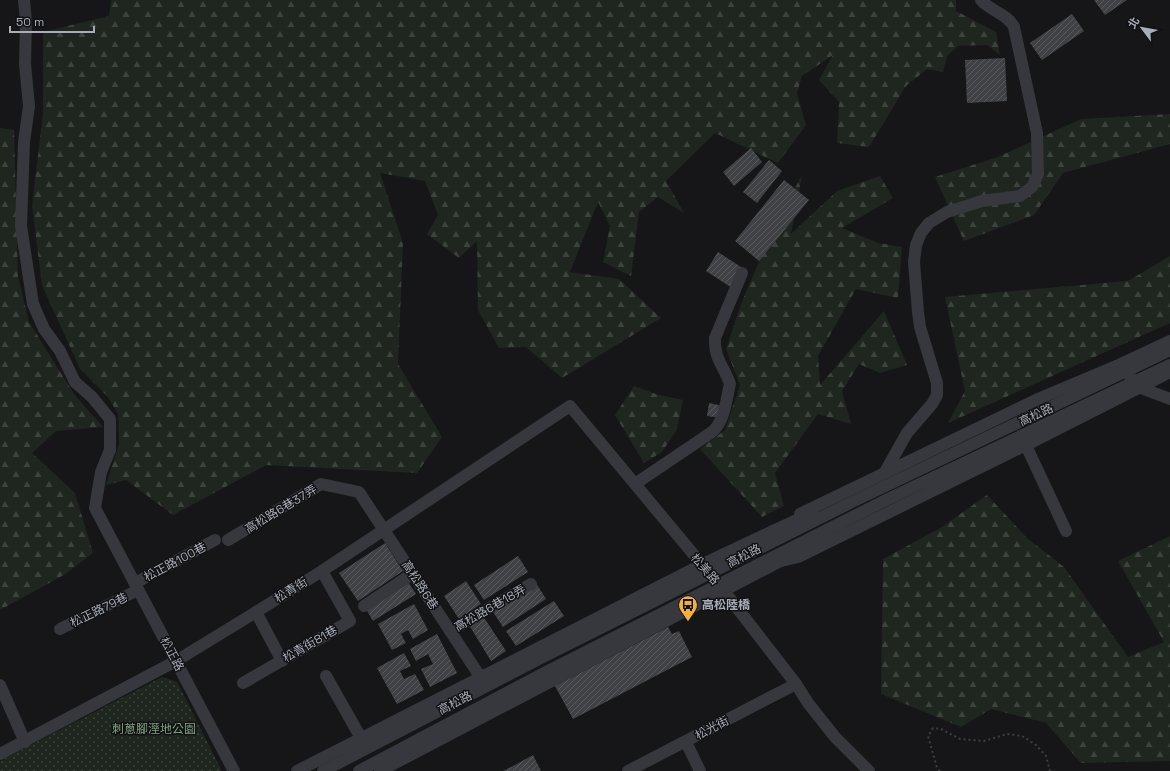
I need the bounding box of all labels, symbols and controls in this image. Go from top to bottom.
scale bar [10,8,94,34]
north arrow [1122,8,1162,48]
text: 50 m [16,14,44,30]
text: 北 [1125,14,1142,31]
street label: 高松路 [1016,400,1056,430]
street label: 高松路6巷37弄 [242,481,320,537]
street label: 松正路100巷 [141,539,209,585]
street label: 高松路 [724,541,764,571]
street label: 松美路 [687,550,723,588]
street label: 高松路6巷 [398,557,442,613]
street label: 松青街 [271,574,311,606]
street label: 高松路6巷18弄 [451,581,529,635]
street label: 松正路79巷 [68,589,130,631]
bus stop icon: 高松陸橋 [677,594,699,622]
place label: 高松陸橋 [702,597,751,613]
street label: 松青街81巷 [280,622,340,666]
street label: 松正路 [156,634,188,674]
street label: 高松路 [435,688,475,718]
street label: 松光街 [692,712,732,744]
park label: 刺蔥腳溼地公園 [112,721,196,737]

